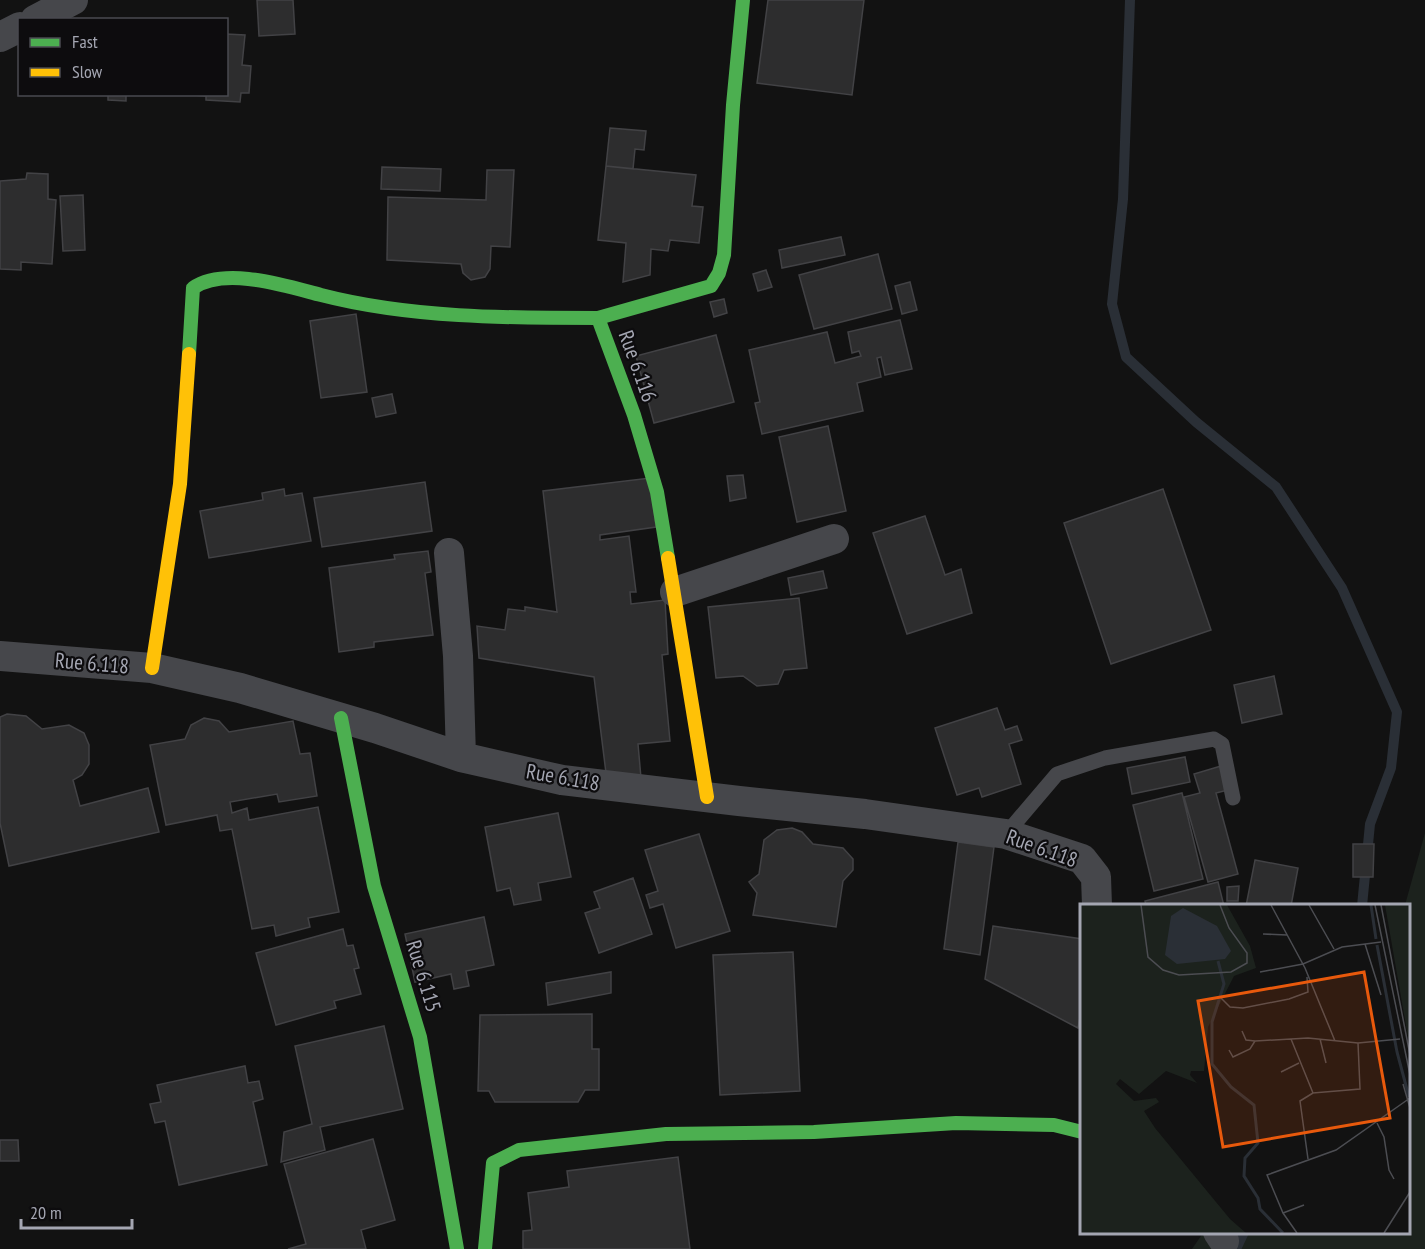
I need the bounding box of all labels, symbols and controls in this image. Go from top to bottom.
legend [18,18,228,96]
text: Fast [72,30,98,53]
text: Slow [72,60,103,83]
street label: Rue 6.116 [613,327,663,405]
street label: Rue 6.118 [54,646,130,680]
street label: Rue 6.118 [524,757,602,797]
street label: Rue 6.118 [1003,823,1081,873]
inset map [1080,904,1410,1234]
street label: Rue 6.115 [400,937,448,1015]
scale bar [21,1192,132,1230]
text: 20 m [30,1201,62,1224]

